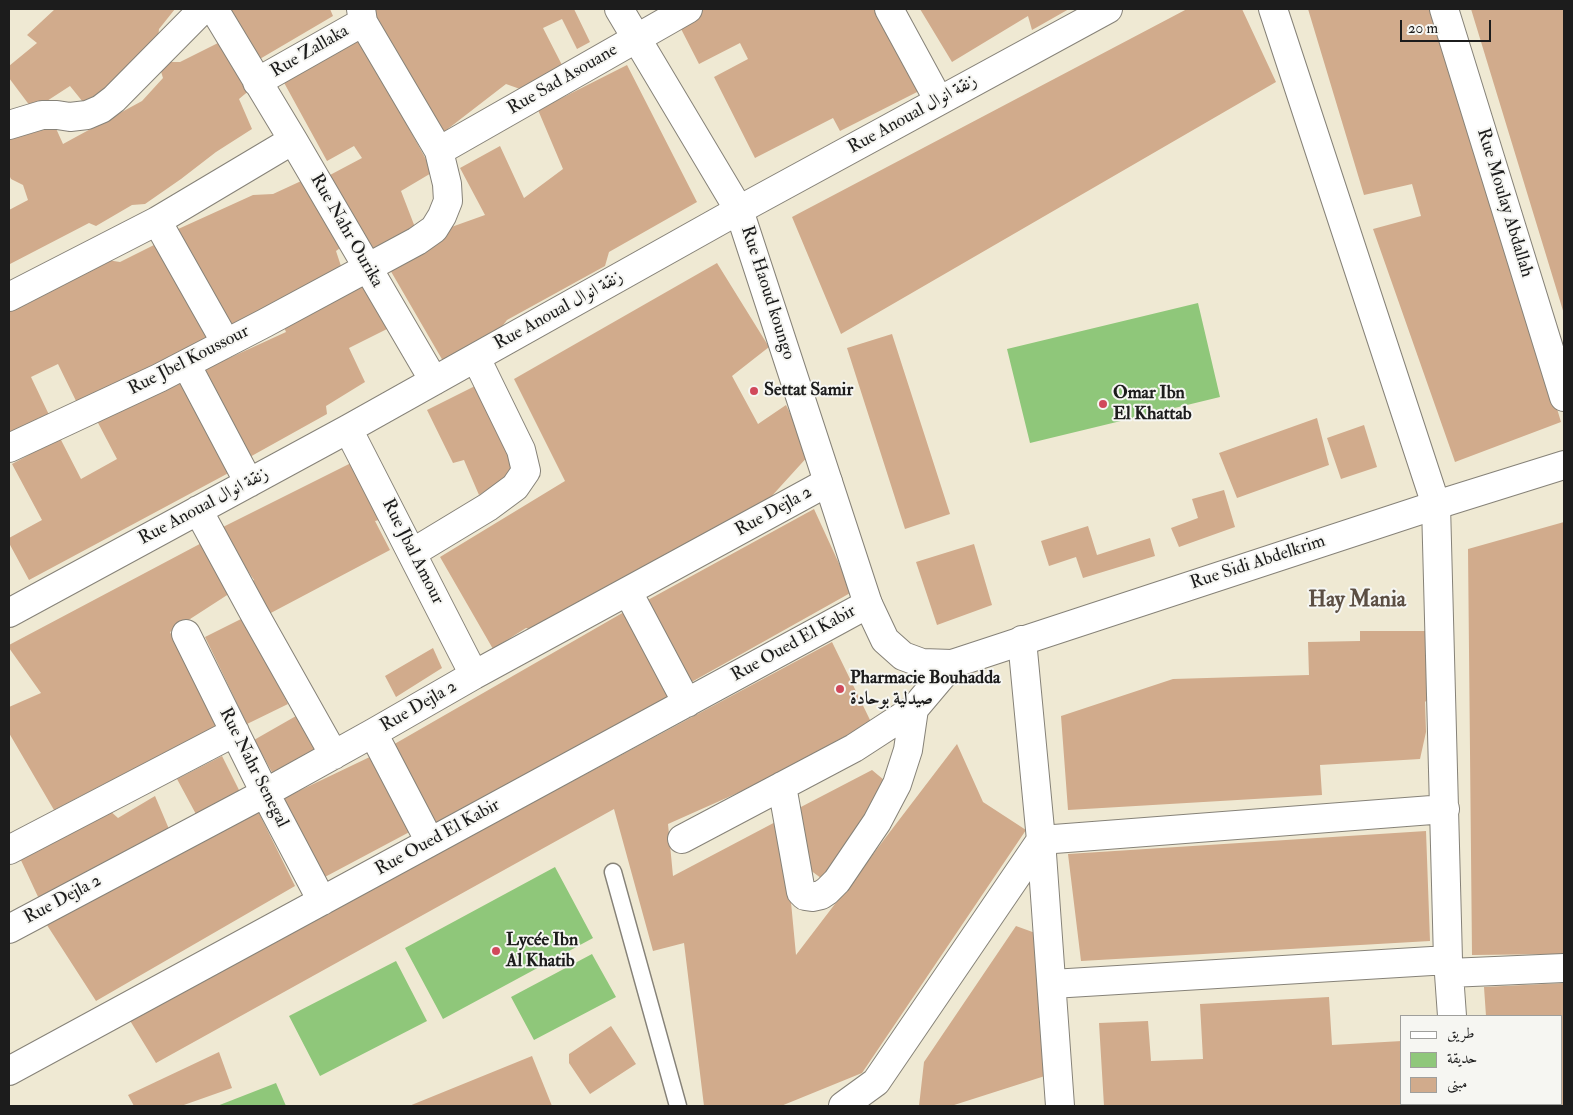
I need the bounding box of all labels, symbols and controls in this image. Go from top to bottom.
scale bar [1403,10,1494,42]
text: 20 m [1408,19,1438,38]
street label: Rue Zallaka [267,21,353,83]
street label: Rue Sad Asouane [504,40,622,120]
street label: Rue Anoual زنقة انوال [845,71,981,159]
street label: Rue Moulay Abdallah [1471,126,1537,280]
street label: Rue Nahr Ourika [305,170,387,292]
street label: Rue Haoud koungo [735,223,799,363]
street label: Rue Anoual زنقة انوال [491,267,627,355]
street label: Rue Jbel Koussour [125,321,253,401]
place label: Settat Samir [764,380,853,402]
place label: Omar Ibn El Khattab [1113,383,1192,426]
marker: Settat Samir [748,385,760,397]
marker: Omar Ibn El Khattab [1097,398,1109,410]
street label: Rue Anoual زنقة انوال [135,464,273,550]
street label: Rue Dejla 2 [732,482,816,542]
street label: Rue Jbal Amour [376,496,448,608]
street label: Rue Sidi Abdelkrim [1188,531,1328,595]
district label: Hay Mania [1308,588,1406,614]
street label: Rue Oued El Kabir [728,601,860,687]
place label: Pharmacie Bouhadda صيدلية بوحادة [850,668,1000,711]
street label: Rue Dejla 2 [377,677,461,737]
marker: Pharmacie Bouhadda صيدلية بوحادة [834,683,846,695]
street label: Rue Nahr Senegal [214,704,292,832]
street label: Rue Oued El Kabir [372,795,504,881]
street label: Rue Dejla 2 [21,871,105,929]
place label: Lycée Ibn Al Khatib [506,930,578,972]
marker: Lycée Ibn Al Khatib [490,945,502,957]
legend [1400,1015,1563,1105]
text: طريق [1447,1024,1474,1043]
text: حديقة [1447,1049,1477,1068]
text: مبنى [1447,1074,1467,1093]

